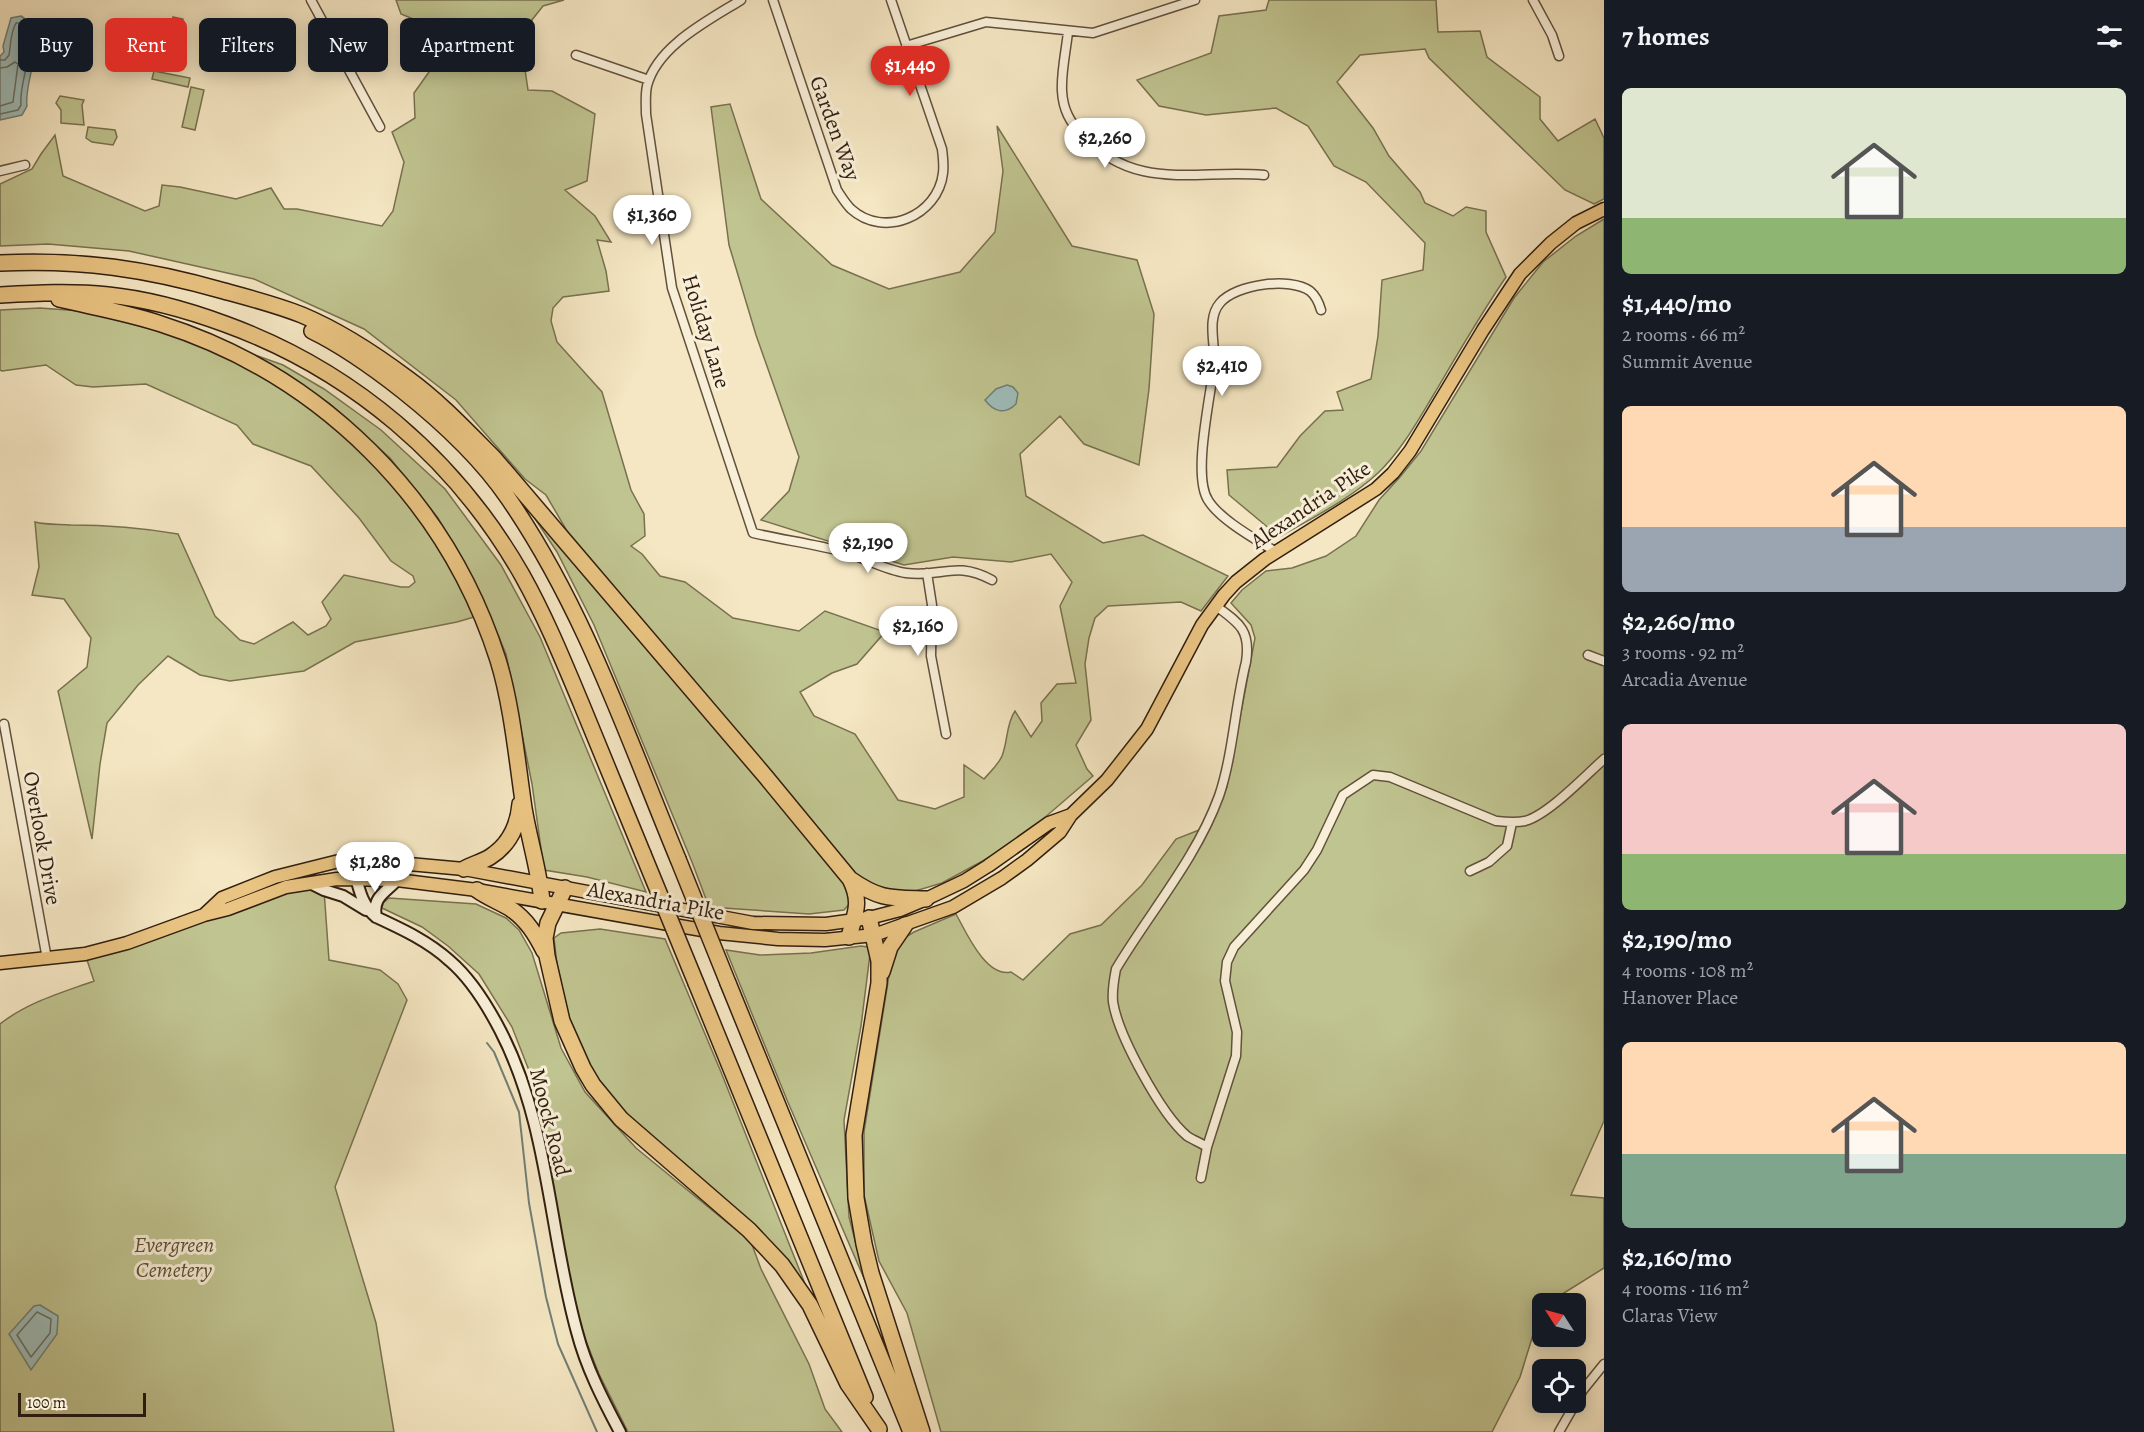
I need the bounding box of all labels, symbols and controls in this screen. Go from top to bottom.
chip: Buy [18,18,93,72]
chip: Rent [105,18,187,72]
chip: Filters [199,18,296,72]
chip: New [308,18,388,72]
chip: Apartment [400,18,535,72]
text: 7 homes [1622,19,1710,54]
icon: filters [2093,20,2126,53]
pin: $1,440 [861,46,959,97]
text: $1,440 [885,52,935,79]
street label: Garden Way [802,72,868,185]
pin: $2,260 [1056,118,1154,169]
text: $2,260 [1078,124,1132,151]
icon: home [1820,127,1928,235]
pin: $1,360 [603,195,701,246]
text: $1,360 [627,201,677,228]
street label: Holiday Lane [674,271,738,392]
text: $1,440/mo [1622,286,1732,321]
text: 2 rooms · 66 m² [1622,321,1745,348]
pin: $2,410 [1173,346,1271,397]
text: Summit Avenue [1622,348,1752,375]
text: $2,410 [1197,352,1247,379]
icon: home [1820,445,1928,553]
street label: Alexandria Pike [1244,454,1377,557]
pin: $2,190 [819,523,917,574]
text: $2,190 [843,529,893,556]
text: $2,260/mo [1622,604,1735,639]
pin: $2,160 [869,606,967,657]
text: $2,160 [893,612,943,639]
text: 3 rooms · 92 m² [1622,639,1744,666]
text: Arcadia Avenue [1622,666,1748,693]
icon: home [1820,763,1928,871]
street label: Overlook Drive [16,769,69,907]
pin: $1,280 [326,842,424,893]
text: $1,280 [349,848,401,875]
street label: Alexandria Pike [584,874,727,928]
text: $2,190/mo [1622,922,1732,957]
text: 4 rooms · 108 m² [1622,957,1753,984]
text: Hanover Place [1622,984,1738,1011]
street label: Moock Road [522,1065,578,1180]
icon: home [1820,1081,1928,1189]
park label: Evergreen Cemetery [134,1230,214,1285]
text: $2,160/mo [1622,1240,1732,1275]
text: 4 rooms · 116 m² [1622,1275,1749,1302]
north arrow [1532,1293,1586,1347]
map controls [1532,1293,1586,1413]
text: Claras View [1622,1302,1718,1329]
button: locate [1532,1359,1586,1413]
scale bar [18,1390,146,1418]
text: 100 m [27,1392,66,1414]

